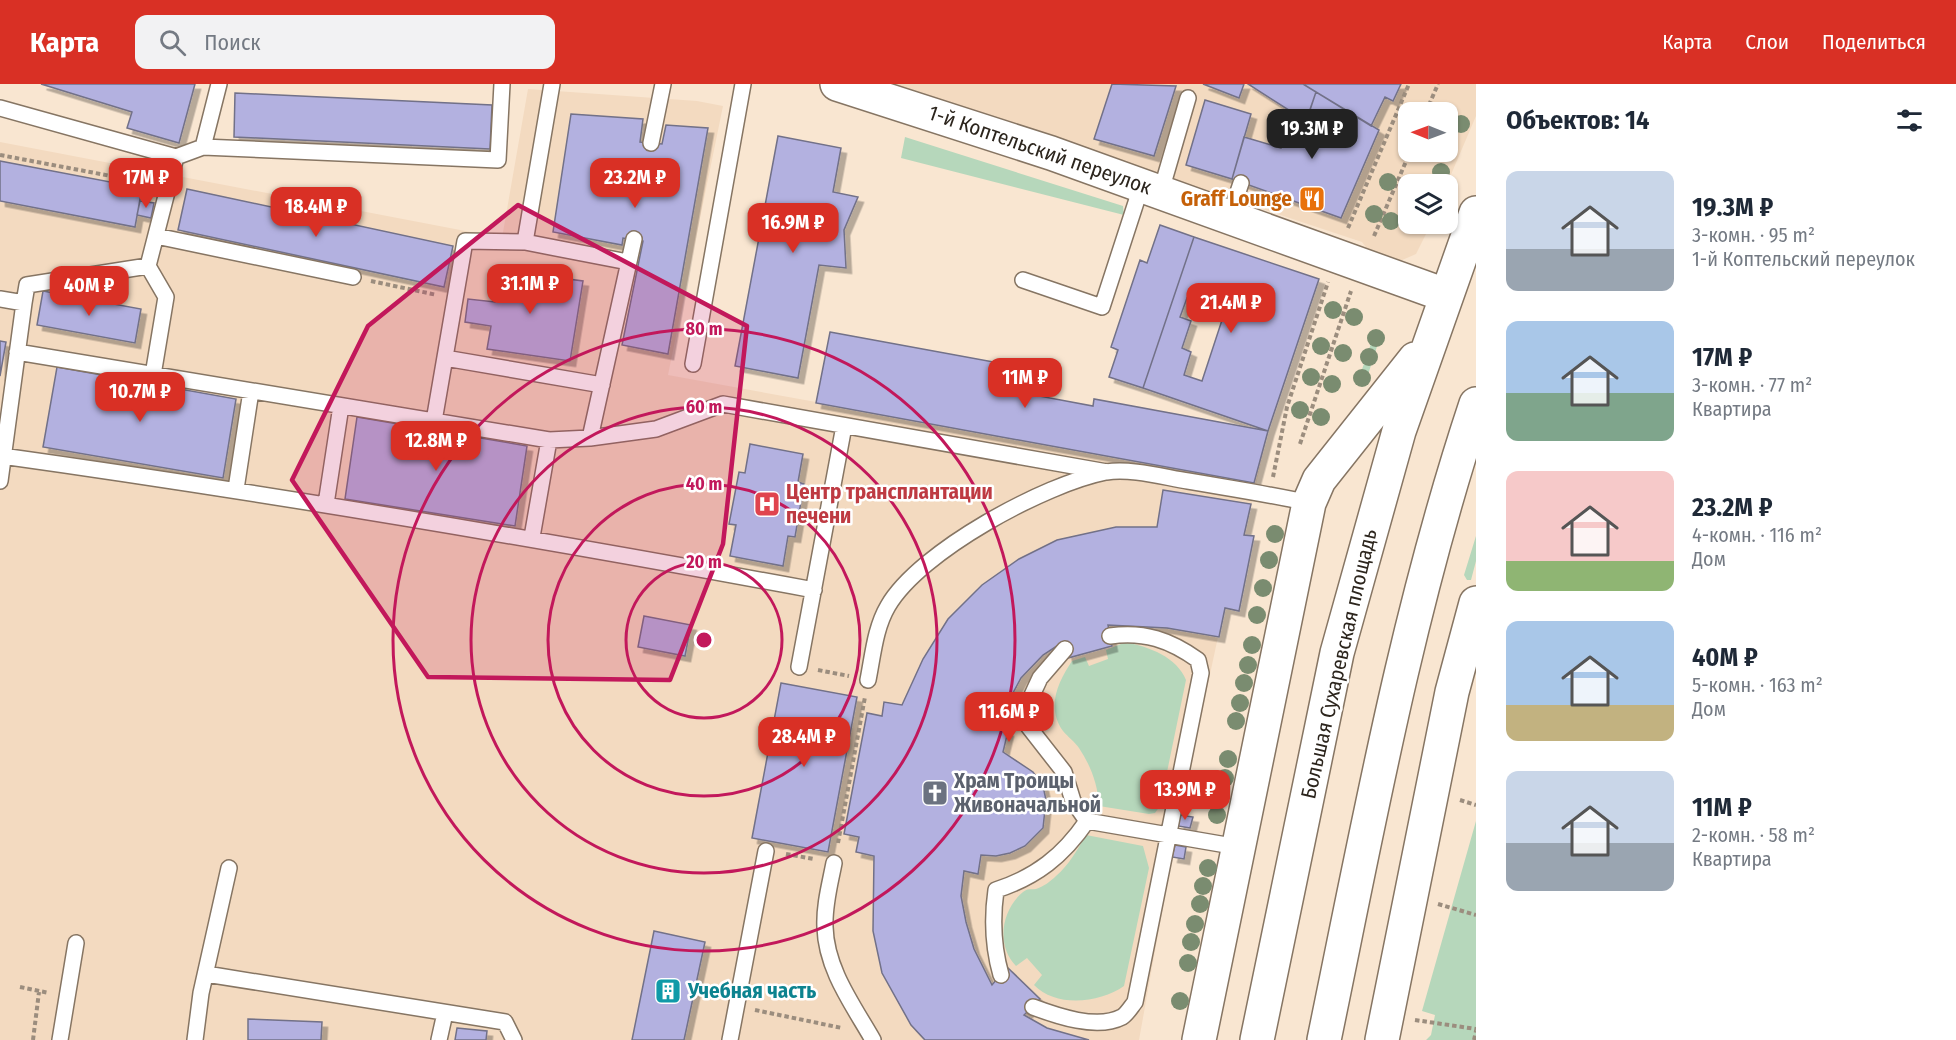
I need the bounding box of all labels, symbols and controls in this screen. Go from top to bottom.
search box [135,15,555,69]
text: Карта [30,26,99,59]
icon: search [156,26,189,59]
text: Поиск [204,29,261,56]
text: Карта [1662,29,1712,55]
text: Слои [1745,29,1789,55]
text: Поделиться [1822,29,1926,55]
street label: 1-й Коптельский переулок [925,100,1155,200]
north arrow [1398,102,1458,162]
map controls [1398,102,1458,234]
icon: filters [1893,104,1926,137]
text: Объектов: 14 [1506,105,1649,136]
pin: 19.3M ₽ [1257,109,1367,160]
text: 19.3M ₽ [1281,116,1343,140]
pin: 17M ₽ [104,158,188,209]
pin: 23.2M ₽ [580,158,690,209]
text: 17M ₽ [123,165,169,189]
text: 23.2M ₽ [604,165,666,189]
button: layers [1398,174,1458,234]
restaurant icon: Graff Lounge [1297,184,1327,214]
place label: Graff Lounge [1181,186,1292,212]
pin: 18.4M ₽ [261,187,371,238]
text: 19.3M ₽ [1692,192,1773,223]
text: 18.4M ₽ [285,194,347,218]
icon: home [1554,195,1626,267]
pin: 16.9M ₽ [738,203,848,254]
text: 16.9M ₽ [762,210,824,234]
text: 3-комн. · 95 m² [1692,223,1815,247]
text: 1-й Коптельский переулок [1692,247,1915,271]
pin: 31.1M ₽ [475,264,585,315]
pin: 40M ₽ [47,266,131,317]
text: 31.1M ₽ [501,271,559,295]
text: 40M ₽ [64,273,114,297]
pin: 21.4M ₽ [1176,283,1286,334]
text: 21.4M ₽ [1200,290,1262,314]
text: 80 m [686,318,722,340]
text: 17M ₽ [1692,342,1752,373]
icon: home [1554,345,1626,417]
pin: 11M ₽ [983,358,1067,409]
text: 11M ₽ [1002,365,1048,389]
pin: 10.7M ₽ [85,372,195,423]
text: 3-комн. · 77 m² [1692,373,1812,397]
text: 10.7M ₽ [109,379,171,403]
text: 60 m [686,396,722,418]
text: Квартира [1692,397,1772,421]
pin: 12.8M ₽ [381,421,491,472]
text: 12.8M ₽ [405,428,467,452]
text: 40 m [686,473,722,495]
place label: Центр трансплантации печени [786,479,993,529]
hospital icon: Центр трансплантации печени [752,489,782,519]
text: 23.2M ₽ [1692,492,1773,523]
icon: home [1554,495,1626,567]
text: 4-комн. · 116 m² [1692,523,1822,547]
street label: Большая Сухаревская площадь [1295,526,1383,801]
text: Дом [1692,547,1726,571]
text: 20 m [685,551,722,573]
centre of rings [694,630,714,650]
text: 40M ₽ [1692,642,1758,673]
icon: home [1554,645,1626,717]
text: 5-комн. · 163 m² [1692,673,1823,697]
pin: 11.6M ₽ [954,692,1064,743]
text: Дом [1692,697,1726,721]
text: 11.6M ₽ [979,699,1039,723]
pin: 28.4M ₽ [749,717,859,768]
text: 28.4M ₽ [772,724,836,748]
place label: Храм Троицы Живоначальной [953,768,1101,818]
pin: 13.9M ₽ [1130,770,1240,821]
text: 13.9M ₽ [1154,777,1216,801]
church icon: Храм Троицы Живоначальной [920,778,950,808]
text: 11M ₽ [1692,792,1752,823]
icon: home [1554,795,1626,867]
text: 2-комн. · 58 m² [1692,823,1815,847]
text: Квартира [1692,847,1772,871]
building icon: Учебная часть [653,976,683,1006]
place label: Учебная часть [687,978,816,1004]

